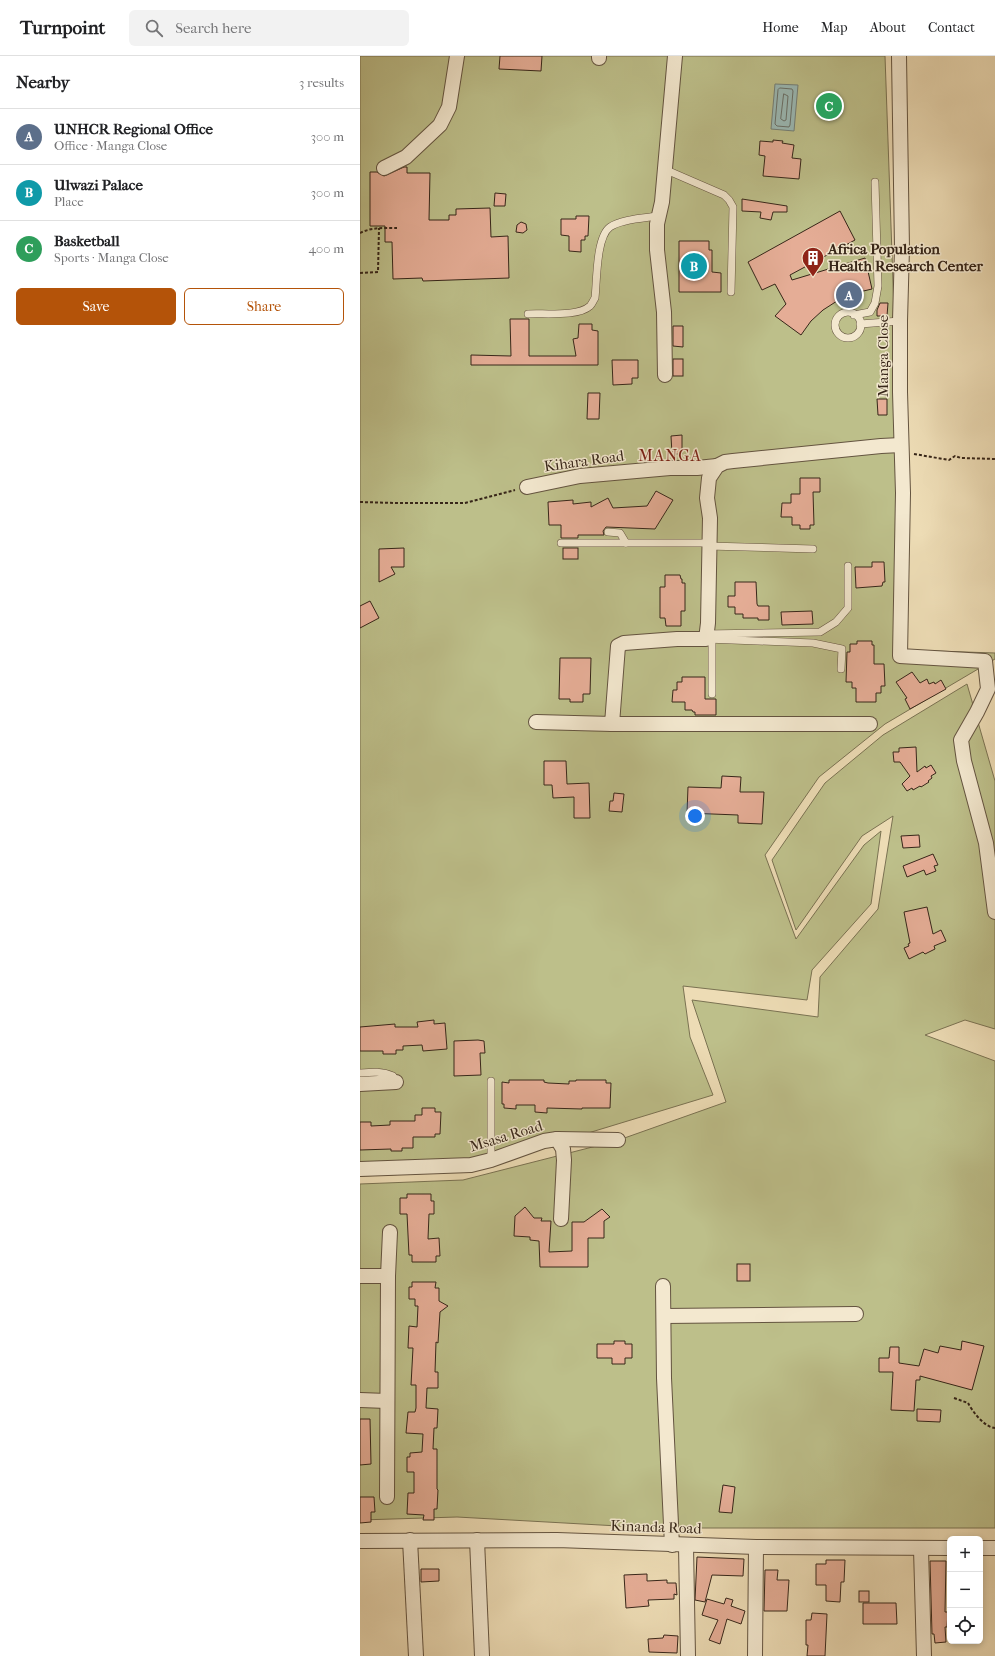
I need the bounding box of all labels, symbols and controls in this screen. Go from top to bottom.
search box [129,10,409,46]
text: Turnpoint [20,17,105,39]
icon: search [143,17,165,39]
text: Search here [175,19,251,37]
text: Home [762,19,799,36]
text: Map [821,19,848,36]
text: About [870,19,906,36]
text: Contact [928,19,975,36]
text: Nearby [16,72,70,92]
text: 3 results [299,75,344,90]
pin: C [816,91,842,121]
text: UNHCR Regional Office [54,120,213,138]
text: A [25,129,33,144]
text: 300 m [311,129,344,144]
text: Office · Manga Close [54,138,167,153]
text: Ulwazi Palace [54,176,143,194]
text: B [25,185,33,200]
text: 300 m [311,185,344,200]
text: Place [54,194,84,209]
text: Basketball [54,232,120,250]
place label: Africa Population Health Research Center [827,240,984,275]
text: C [25,241,33,256]
text: 400 m [308,241,344,256]
building icon: Africa Population Health Research Center [800,245,826,278]
text: Sports · Manga Close [54,250,169,265]
pin: B [681,251,707,281]
pin: A [836,280,862,310]
button: Save [16,288,176,325]
button: Share [184,288,344,325]
street label: Manga Close [874,314,892,397]
street label: Kihara Road [543,446,626,476]
district label: MANGA [638,446,702,465]
your location [685,806,705,826]
street label: Msasa Road [467,1116,545,1156]
street label: Kinanda Road [610,1516,703,1538]
map controls [947,1536,983,1644]
button: + [947,1536,983,1572]
button: − [947,1572,983,1608]
button: locate [947,1608,983,1644]

